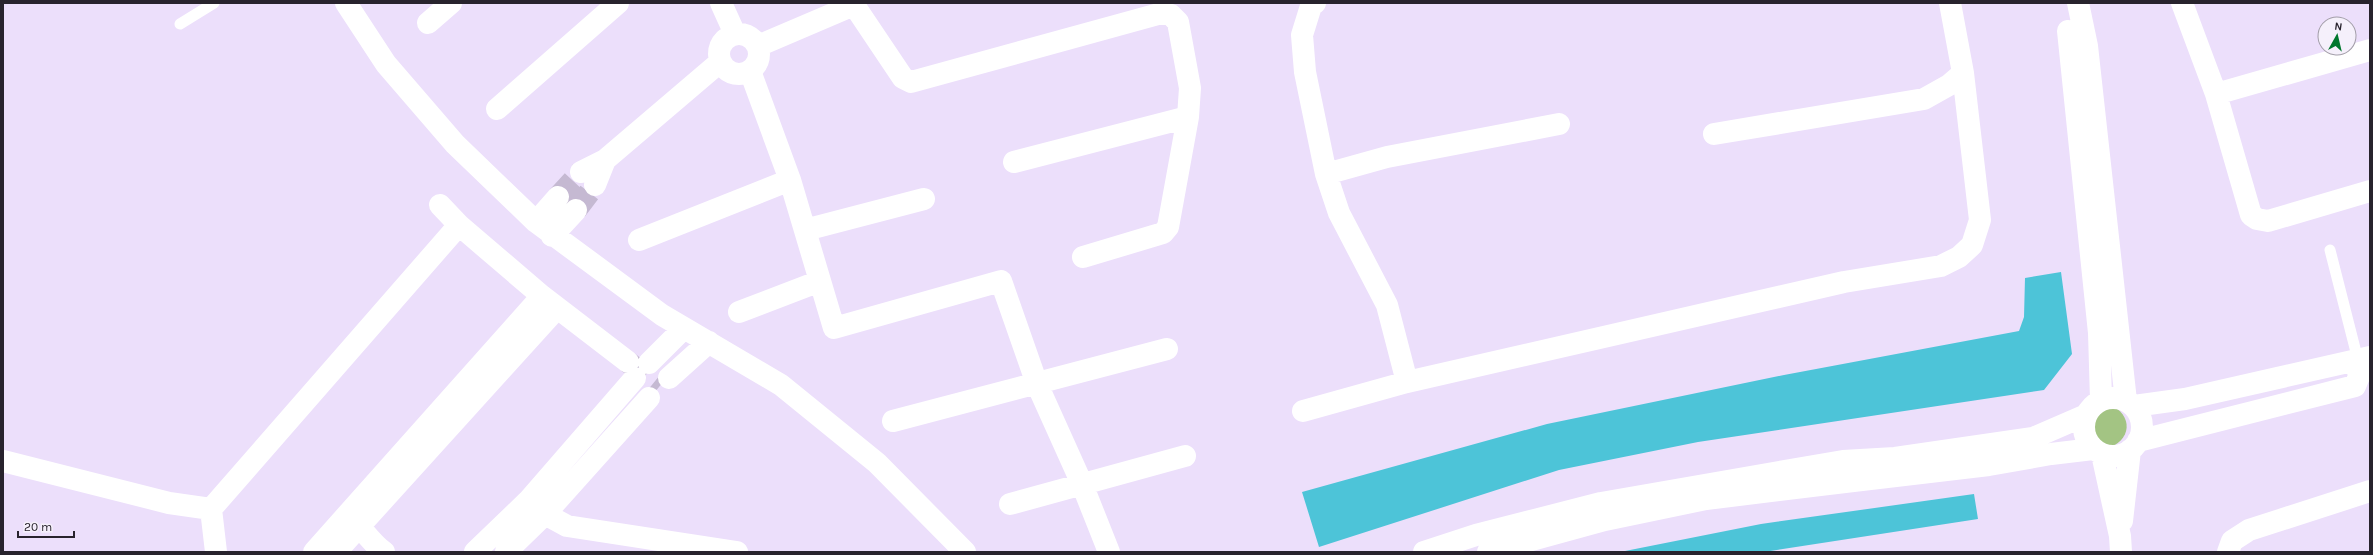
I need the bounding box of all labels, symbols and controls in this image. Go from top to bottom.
north arrow [2317,16,2357,56]
text: N [2334,20,2343,34]
scale bar [18,513,74,539]
text: 20 m [24,520,52,534]

